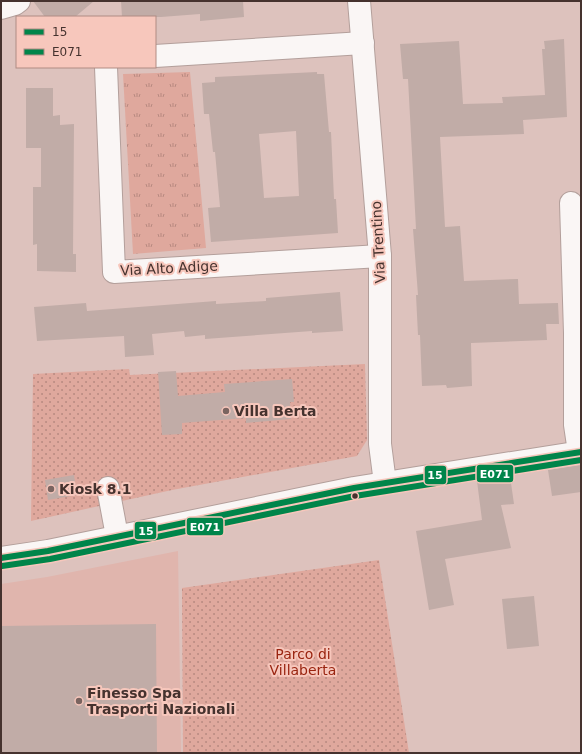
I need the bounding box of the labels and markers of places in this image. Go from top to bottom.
place label: Villa Berta [234,403,317,419]
marker: Villa Berta [221,406,231,416]
place label: Kiosk 8.1 [59,481,132,497]
marker: Kiosk 8.1 [46,484,56,494]
unlabelled marker [350,491,360,501]
place label: Finesso Spa Trasporti Nazionali [87,685,235,717]
marker: Finesso Spa Trasporti Nazionali [74,696,84,706]

